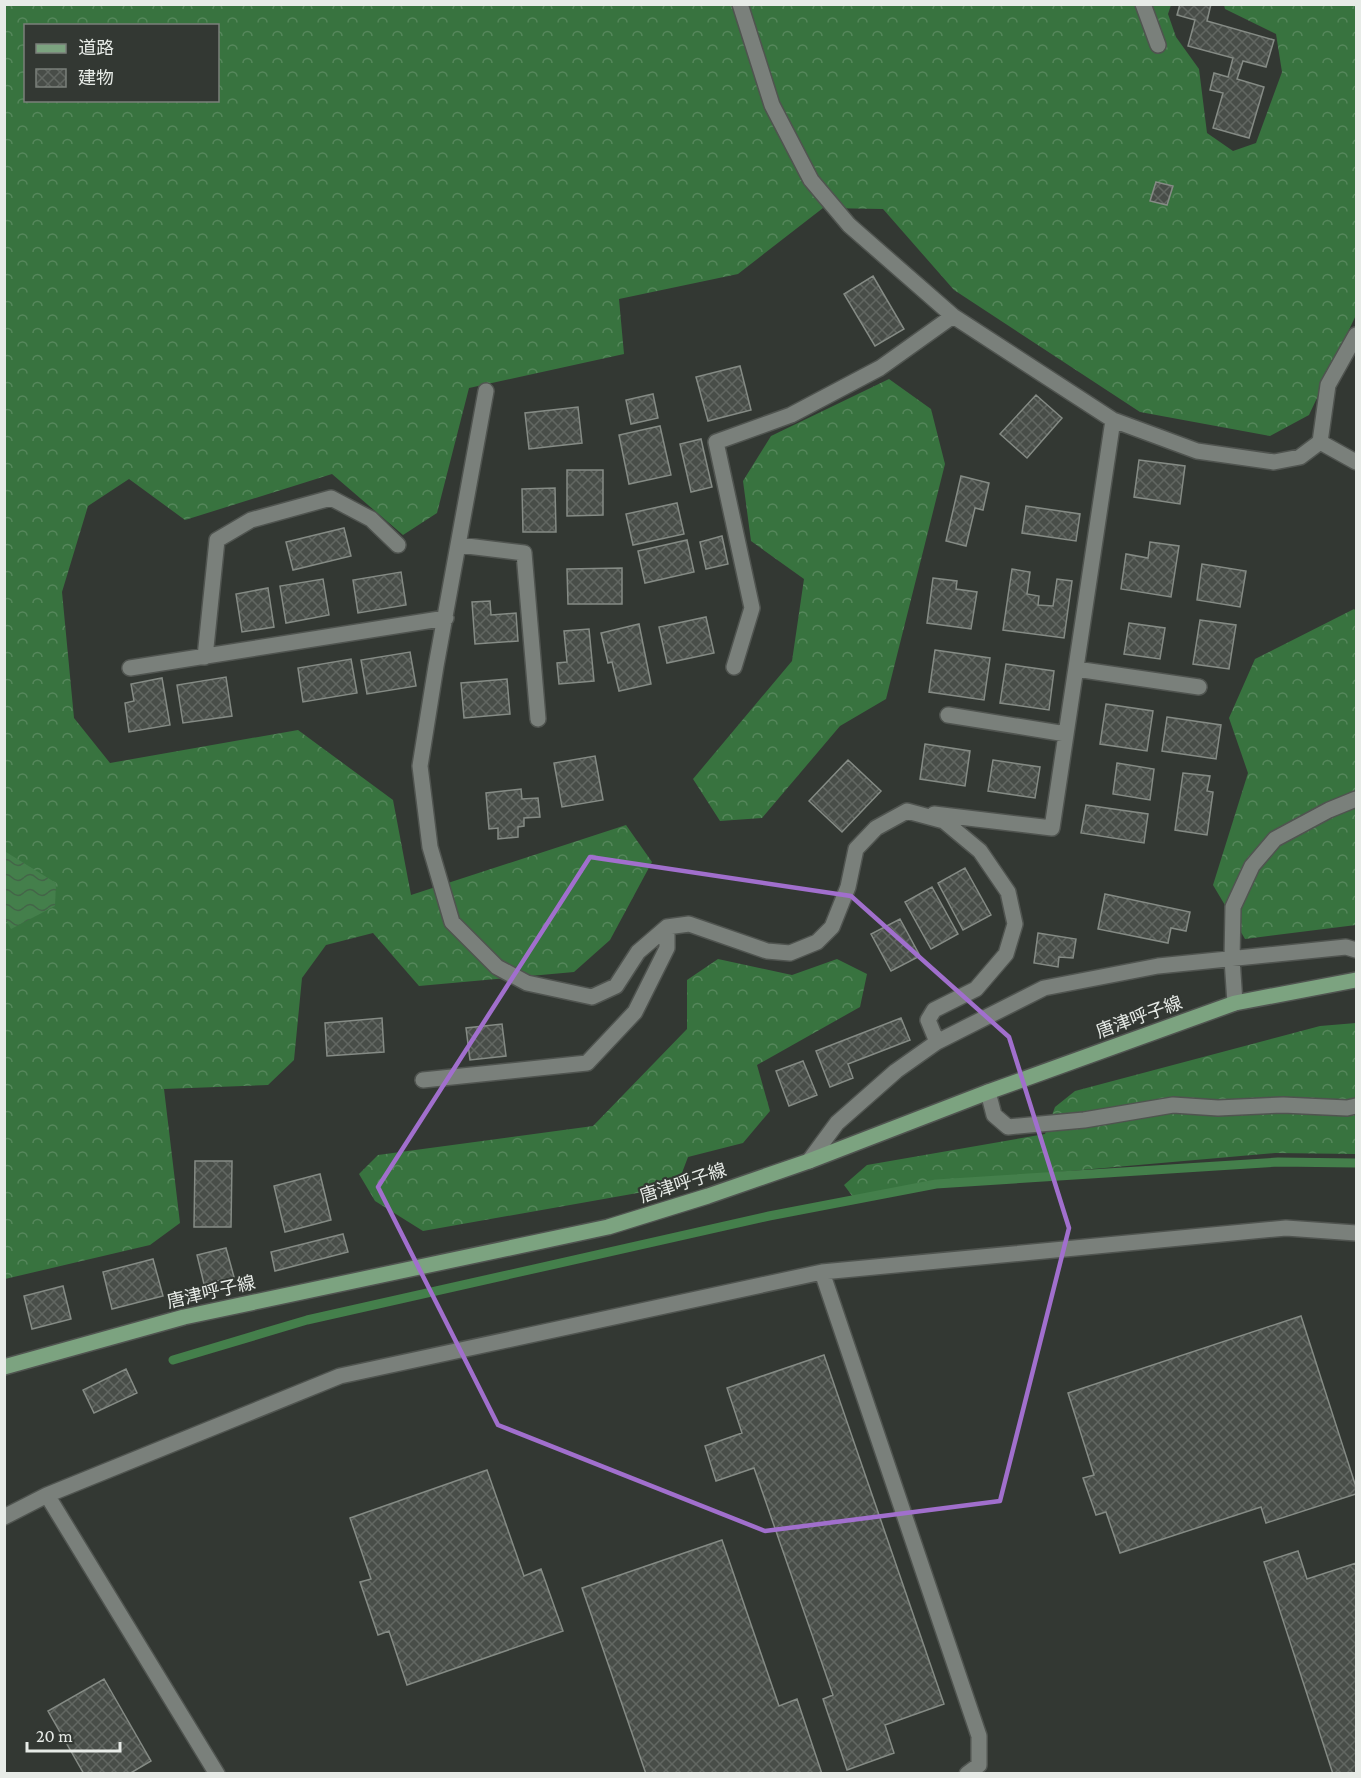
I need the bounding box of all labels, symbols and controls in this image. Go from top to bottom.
legend [24,24,219,102]
text: 道路 [78,38,114,58]
text: 建物 [78,68,114,88]
street label: 唐津呼子線 [1093,992,1185,1042]
street label: 唐津呼子線 [637,1160,729,1206]
street label: 唐津呼子線 [165,1272,257,1312]
scale bar [27,1715,120,1753]
text: 20 m [36,1726,73,1746]

